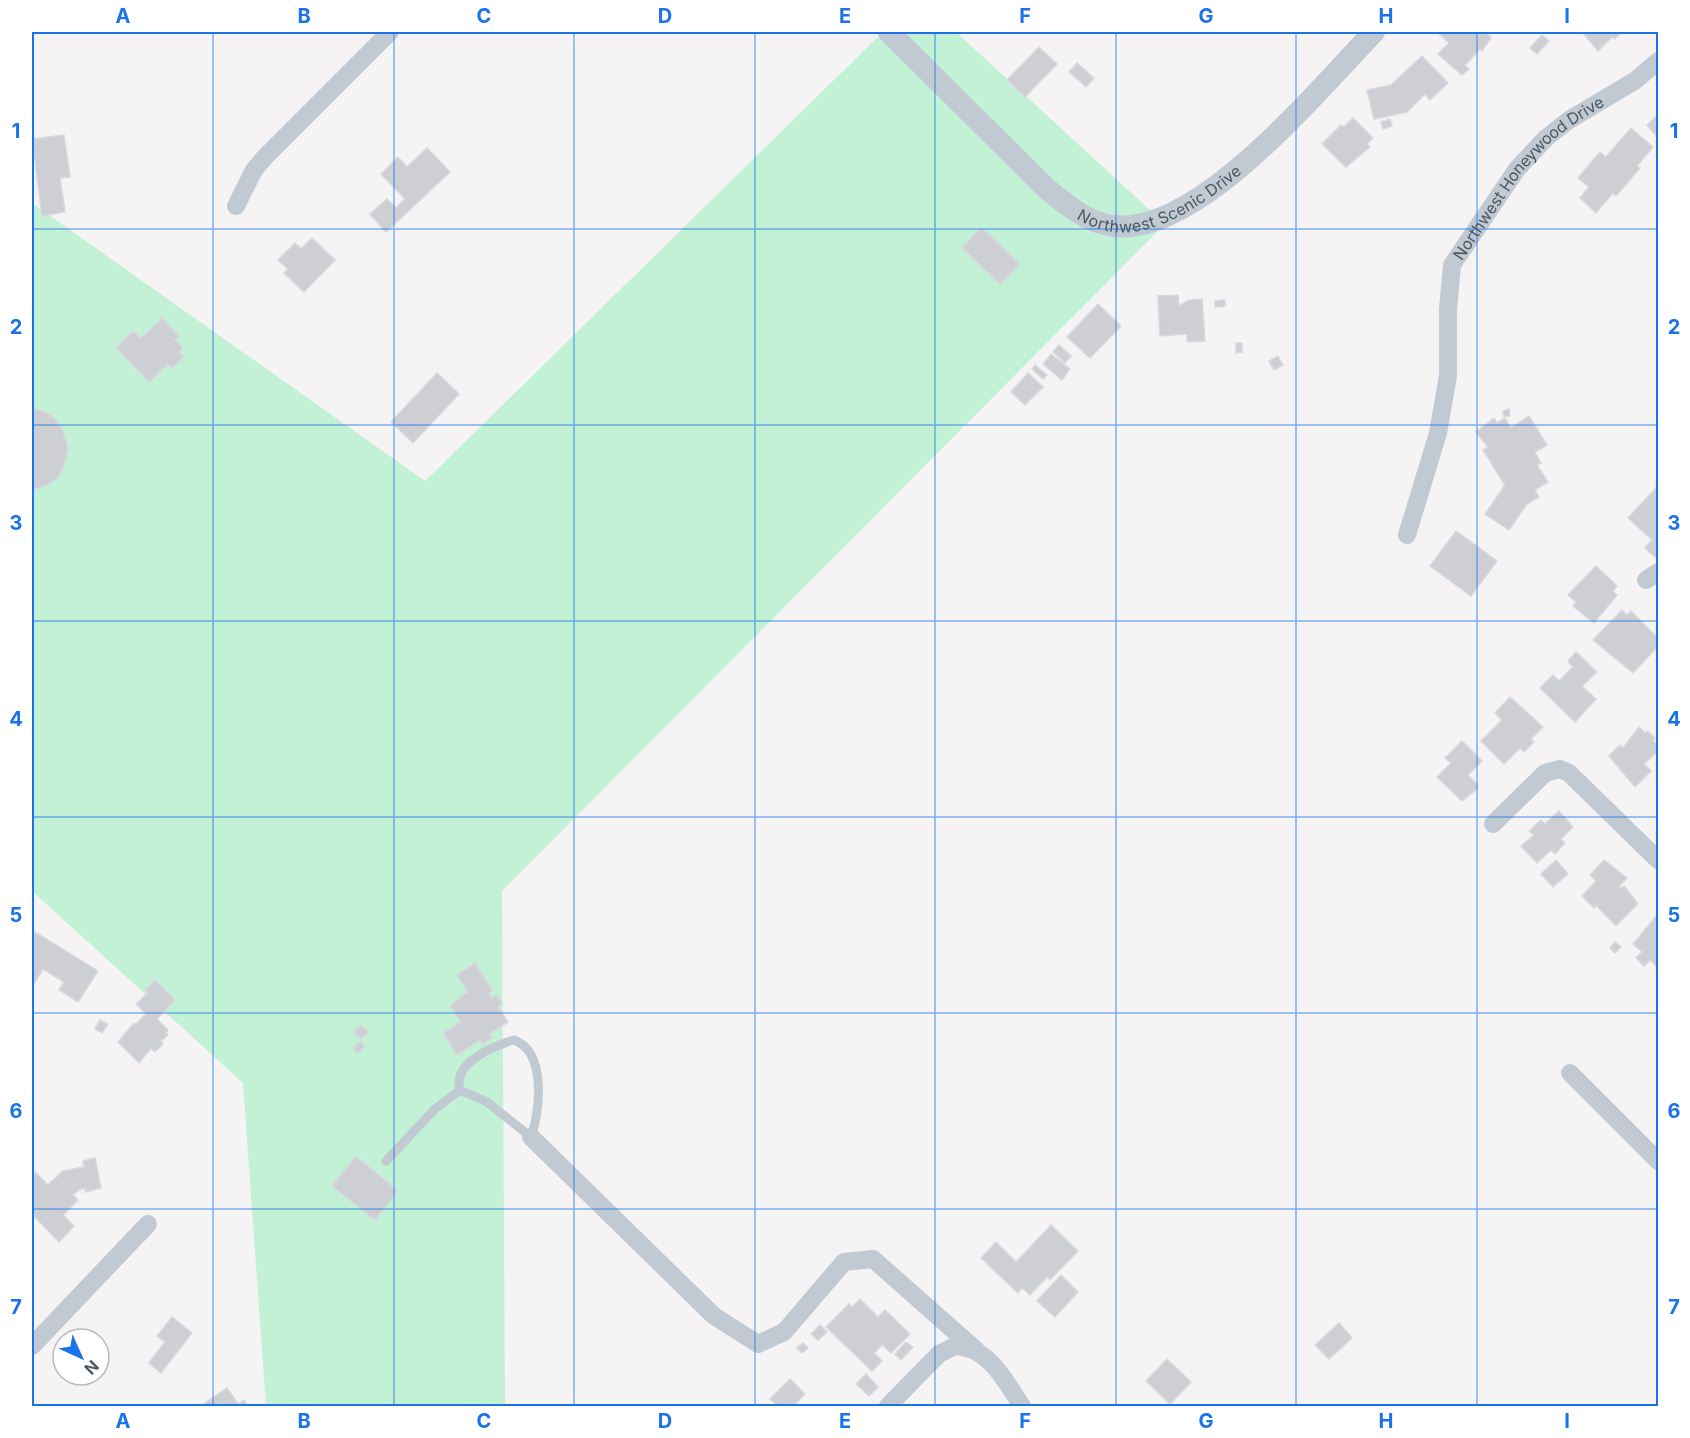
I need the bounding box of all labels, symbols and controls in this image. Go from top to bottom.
text: A [116,4,131,28]
text: B [297,4,311,28]
text: C [477,4,491,28]
text: D [658,4,672,28]
text: E [839,4,851,28]
text: F [1019,4,1031,28]
text: G [1198,4,1214,28]
text: H [1379,4,1393,28]
text: I [1564,4,1570,28]
street label: Northwest Honeywood Drive [1448,92,1607,264]
text: 1 [12,119,20,143]
text: 1 [1670,119,1678,143]
street label: Northwest Scenic Drive [1074,161,1245,237]
text: 2 [10,315,22,339]
text: 2 [1668,315,1680,339]
text: 3 [10,511,22,535]
text: 3 [1668,511,1680,535]
text: 4 [9,707,23,731]
text: 4 [1667,707,1681,731]
text: 5 [10,903,22,927]
text: 5 [1668,903,1680,927]
text: 6 [10,1099,23,1123]
text: 6 [1668,1099,1681,1123]
text: 7 [10,1295,22,1319]
text: 7 [1668,1295,1680,1319]
north arrow [51,1327,111,1387]
text: N [80,1356,103,1379]
text: A [116,1409,131,1433]
text: B [297,1409,311,1433]
text: C [477,1409,491,1433]
text: D [658,1409,672,1433]
text: E [839,1409,851,1433]
text: F [1019,1409,1031,1433]
text: G [1198,1409,1214,1433]
text: H [1379,1409,1393,1433]
text: I [1564,1409,1570,1433]

